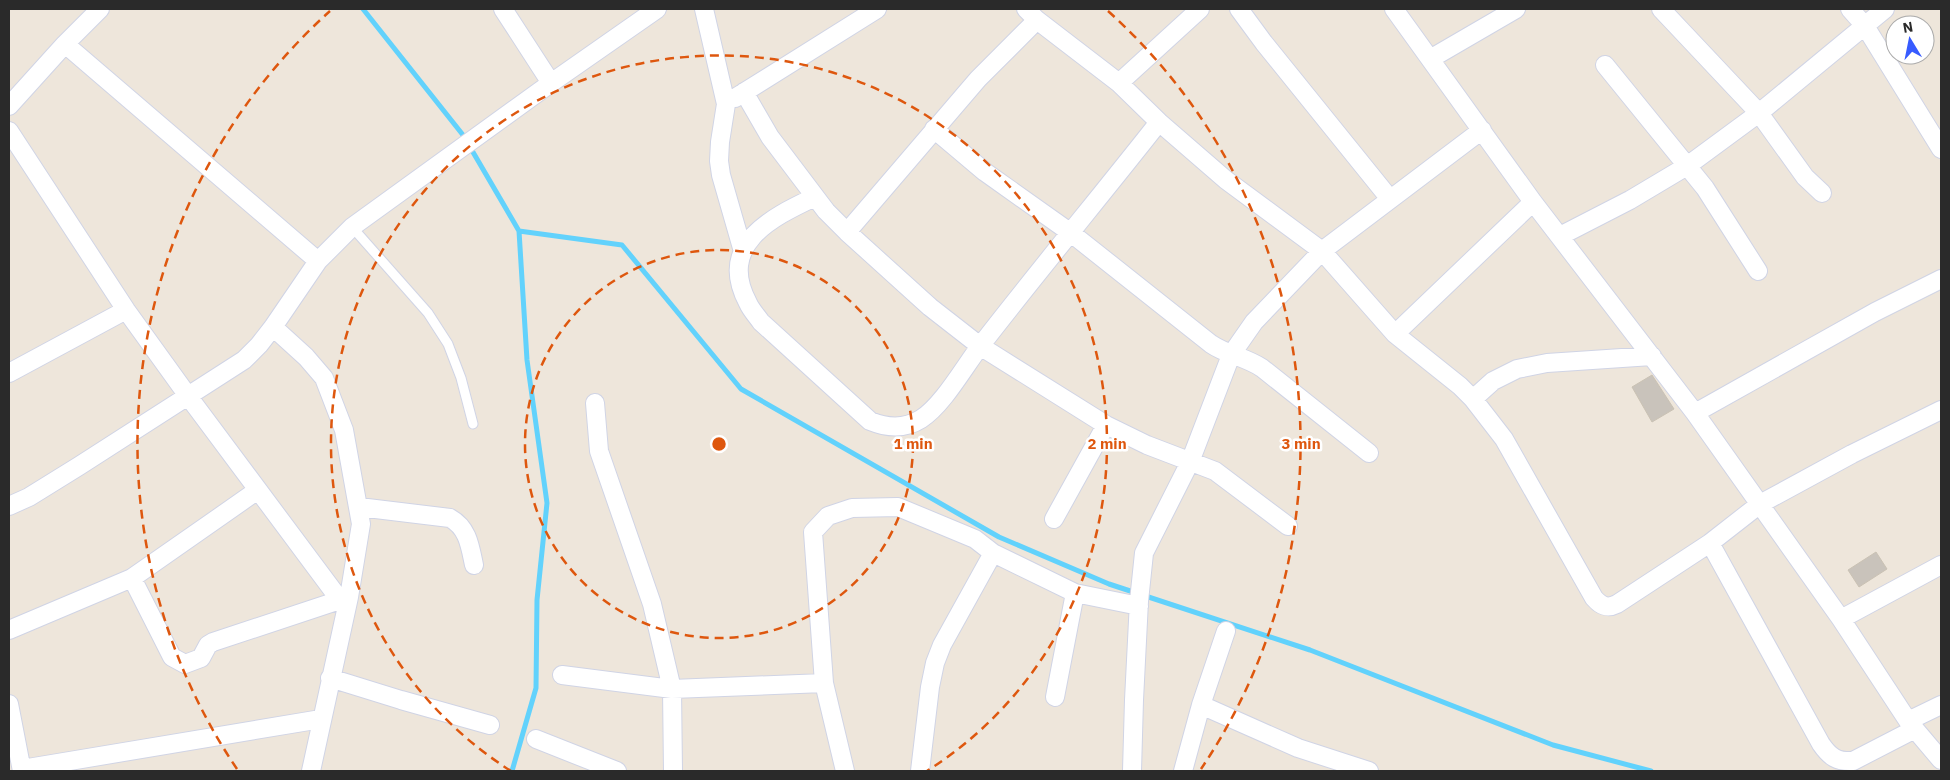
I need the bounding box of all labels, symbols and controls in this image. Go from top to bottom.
north arrow [1885,15,1935,65]
text: N [1901,17,1914,37]
text: 1 min [893,434,933,453]
text: 2 min [1087,434,1127,453]
text: 3 min [1281,434,1321,453]
centre of rings [710,435,728,453]

